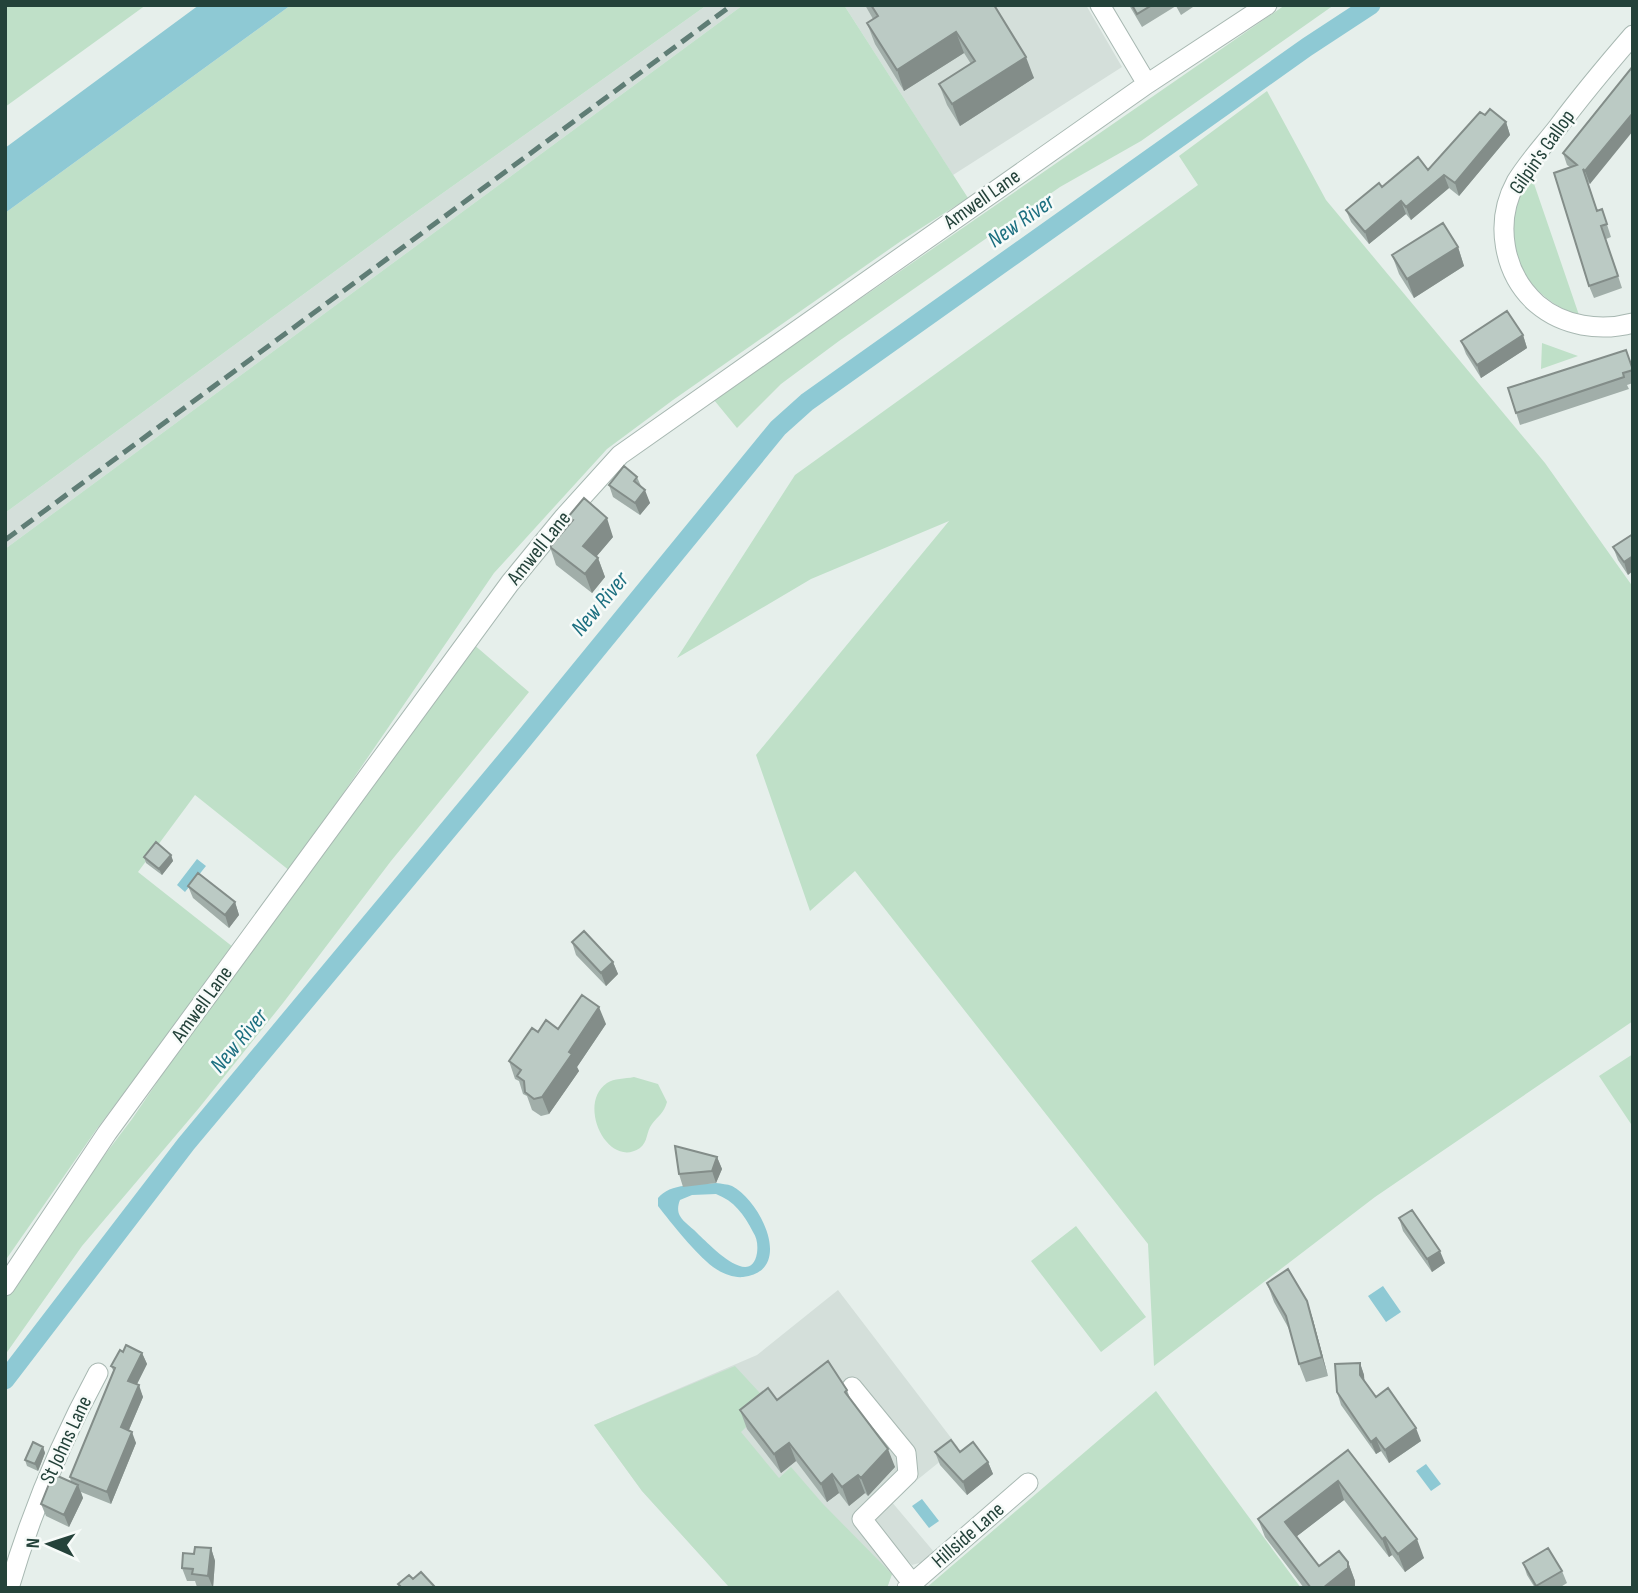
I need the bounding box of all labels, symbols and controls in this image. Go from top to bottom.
street label: Gilpin's Gallop [1504,105,1580,199]
street label: Amwell Lane [938,164,1025,235]
water label: New River [982,187,1061,254]
street label: Amwell Lane [501,506,576,591]
water label: New River [565,565,636,642]
street label: Amwell Lane [166,961,238,1048]
water label: New River [204,1002,275,1079]
street label: St Johns Lane [35,1392,97,1488]
street label: Hillside Lane [927,1497,1009,1573]
north arrow [14,1509,84,1579]
text: N [22,1538,45,1549]

